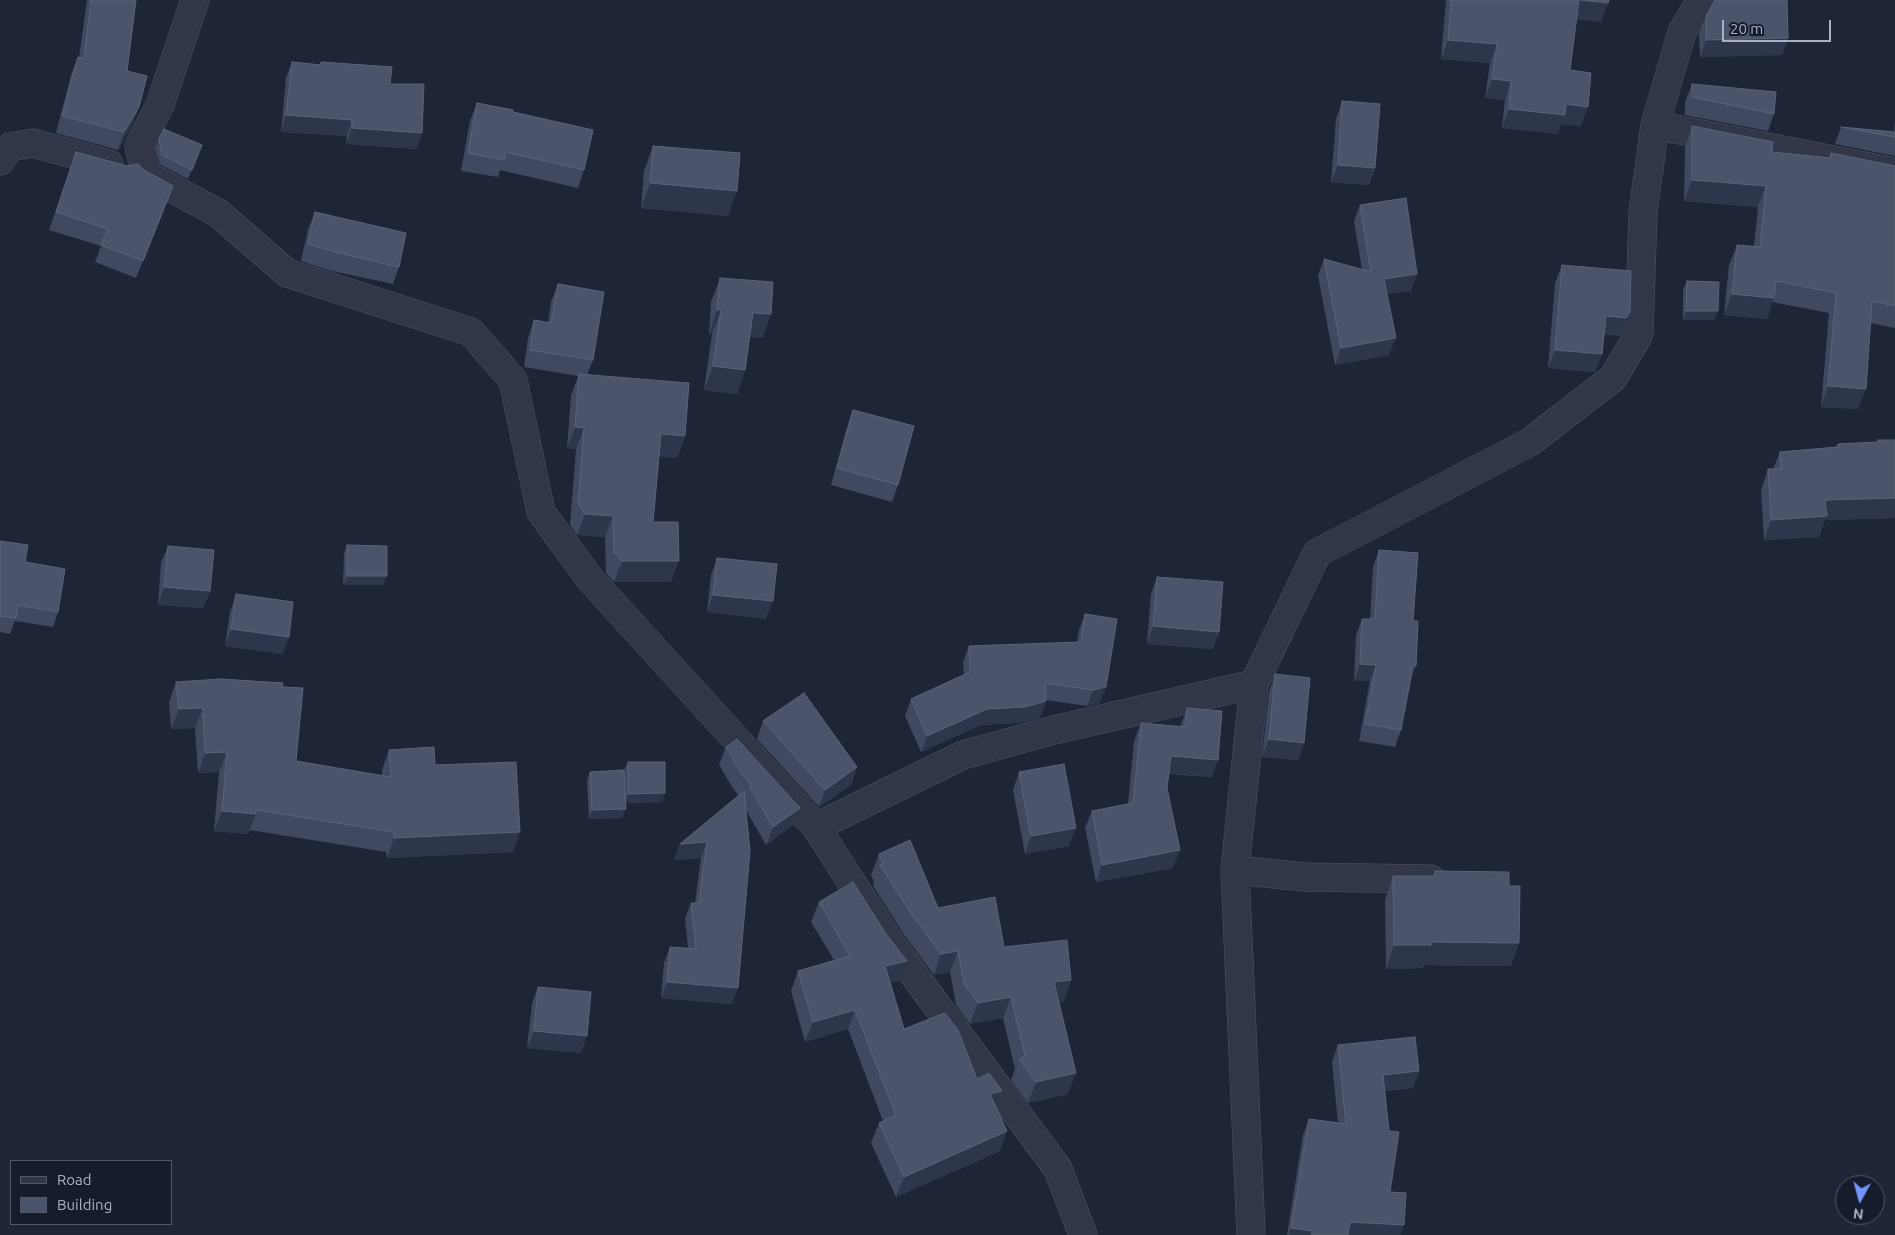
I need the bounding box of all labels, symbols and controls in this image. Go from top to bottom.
scale bar [1725,10,1834,42]
text: 20 m [1730,20,1763,37]
legend [10,1160,172,1225]
text: Road [57,1171,92,1188]
north arrow [1835,1175,1885,1225]
text: Building [57,1196,112,1213]
text: N [1852,1205,1864,1222]

